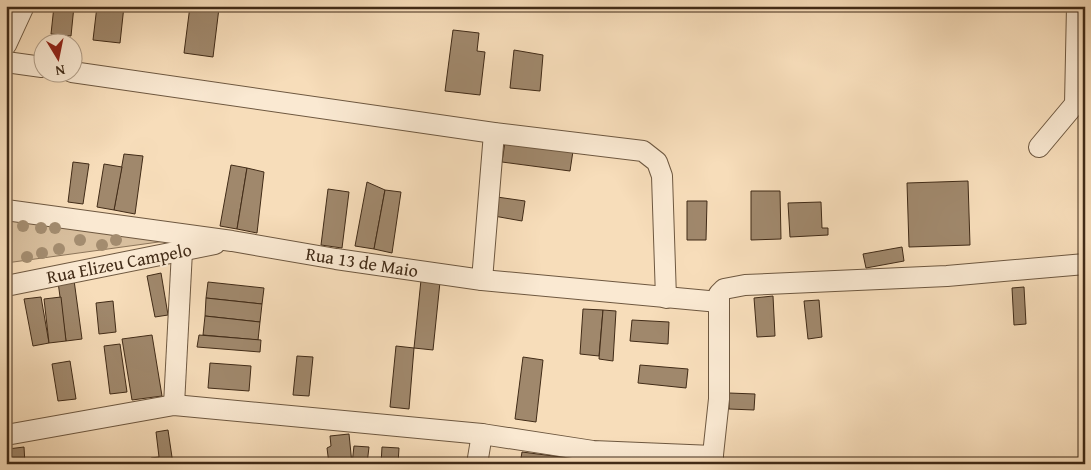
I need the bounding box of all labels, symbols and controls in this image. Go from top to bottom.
north arrow [32,32,82,82]
text: N [53,60,67,82]
street label: Rua Elizeu Campelo [44,236,194,290]
street label: Rua 13 de Maio [304,240,420,284]

